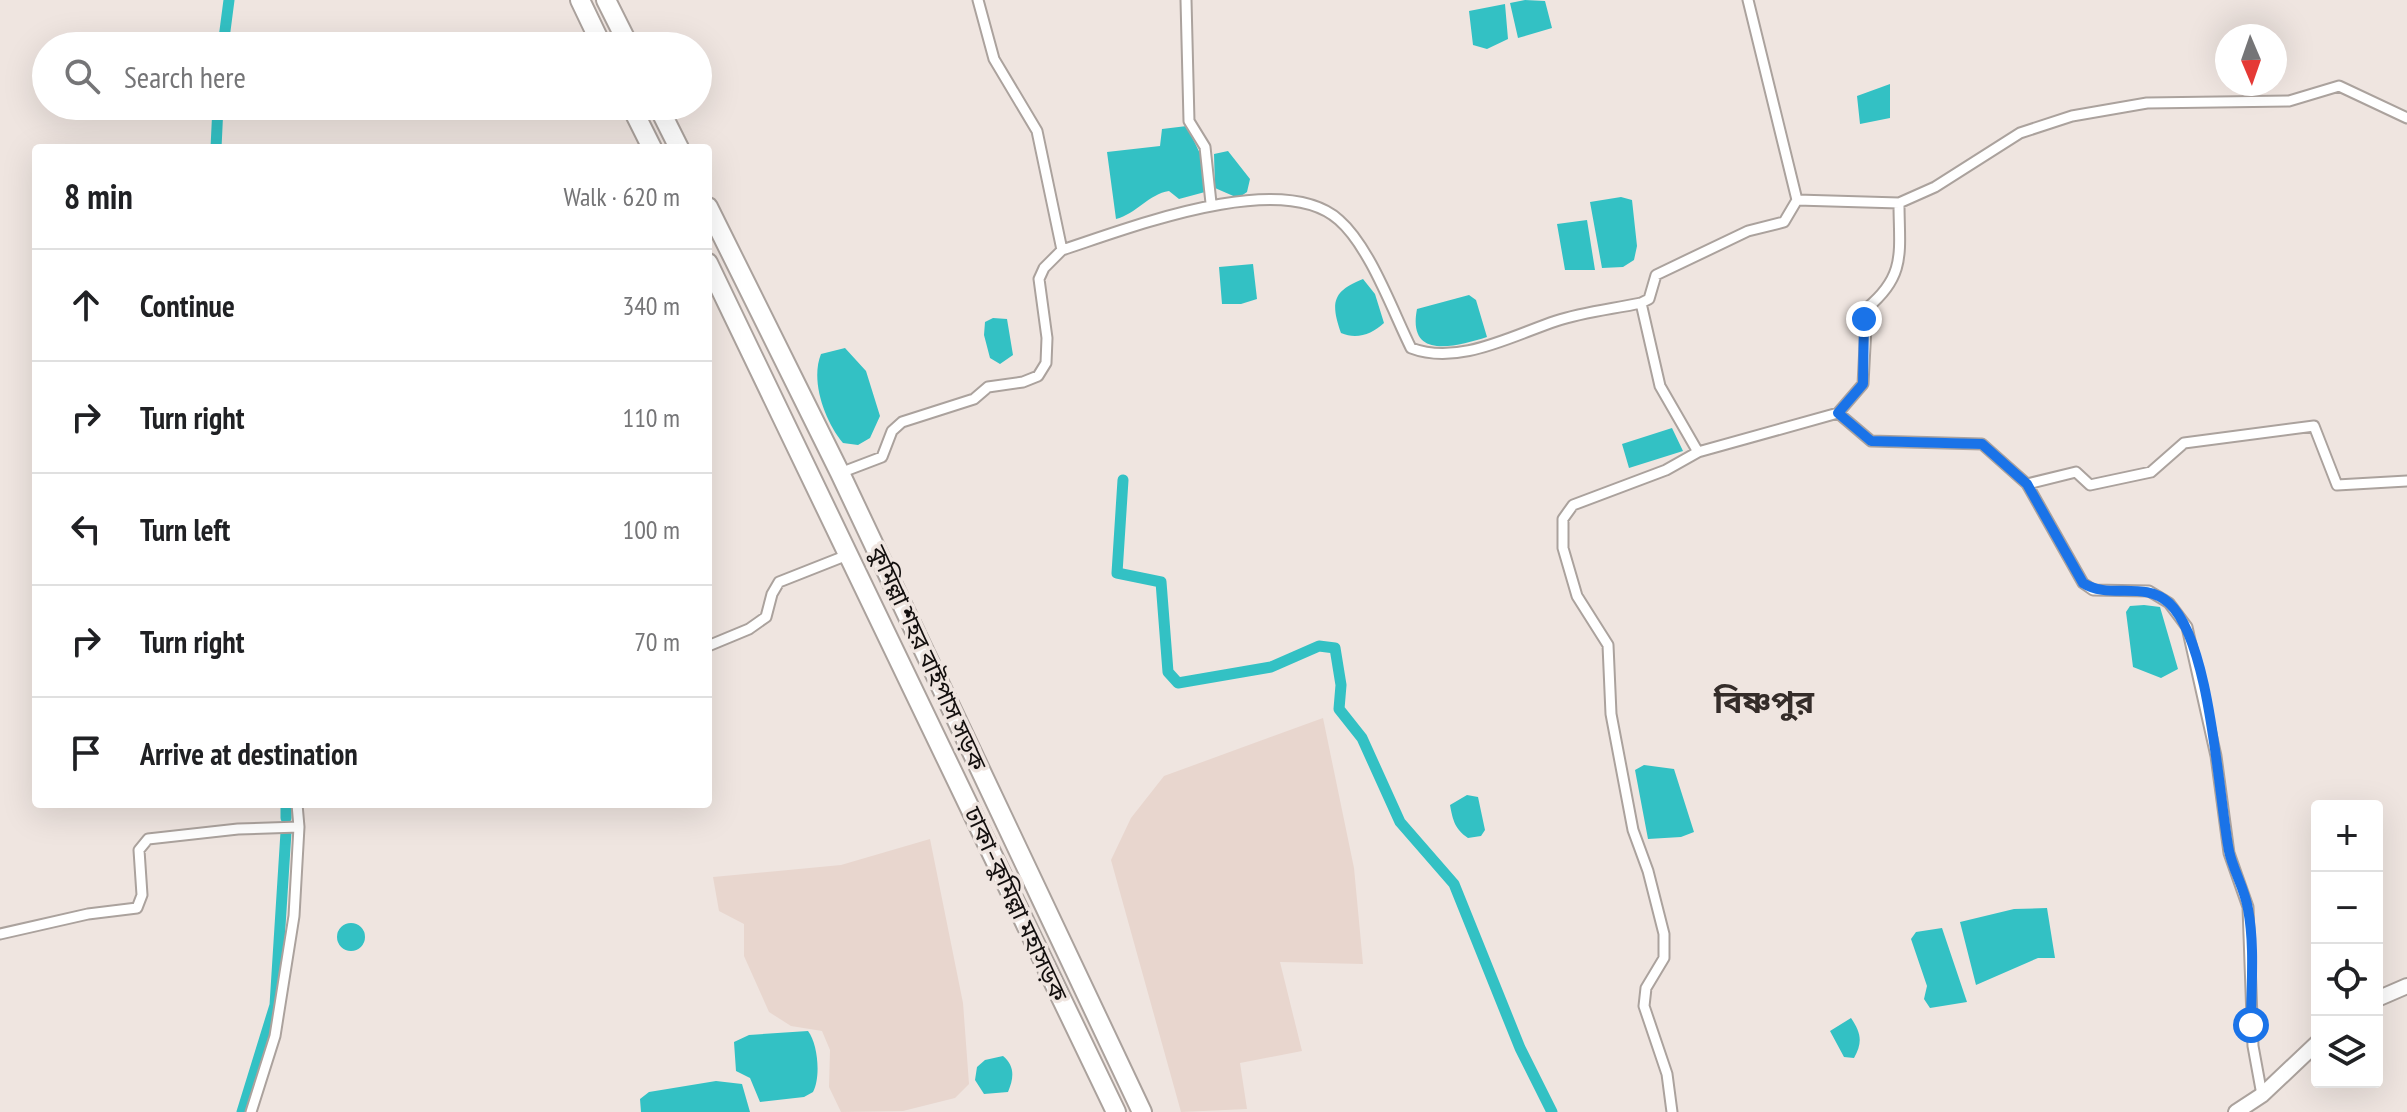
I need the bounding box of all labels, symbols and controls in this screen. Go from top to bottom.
north arrow [2215,24,2287,96]
search box [32,32,712,120]
icon: search [60,54,104,98]
text: Search here [124,57,246,96]
text: 8 min [64,174,133,218]
text: Walk · 620 m [563,180,680,213]
icon: ahead [64,283,108,327]
text: Continue [140,286,235,325]
text: 340 m [622,289,680,322]
route end [1846,301,1882,337]
icon: right [64,395,108,439]
text: Turn right [140,398,244,437]
text: 110 m [622,401,680,434]
icon: left [64,507,108,551]
text: Turn left [140,510,230,549]
text: 100 m [622,513,680,546]
street label: কুমিল্লা শহর বাইপাস সড়ক [862,540,994,776]
icon: right [64,619,108,663]
text: Turn right [140,622,244,661]
text: 70 m [634,625,680,658]
district label: বিষ্ণপুর [1713,680,1815,722]
icon: arrive [64,731,108,775]
text: Arrive at destination [140,734,358,773]
map controls [2311,800,2383,1088]
button: + [2311,800,2383,872]
street label: ঢাকা–কুমিল্লা মহাসড়ক [957,801,1075,1007]
button: − [2311,872,2383,944]
button: locate [2311,944,2383,1016]
route start [2233,1007,2269,1043]
button: layers [2311,1016,2383,1088]

